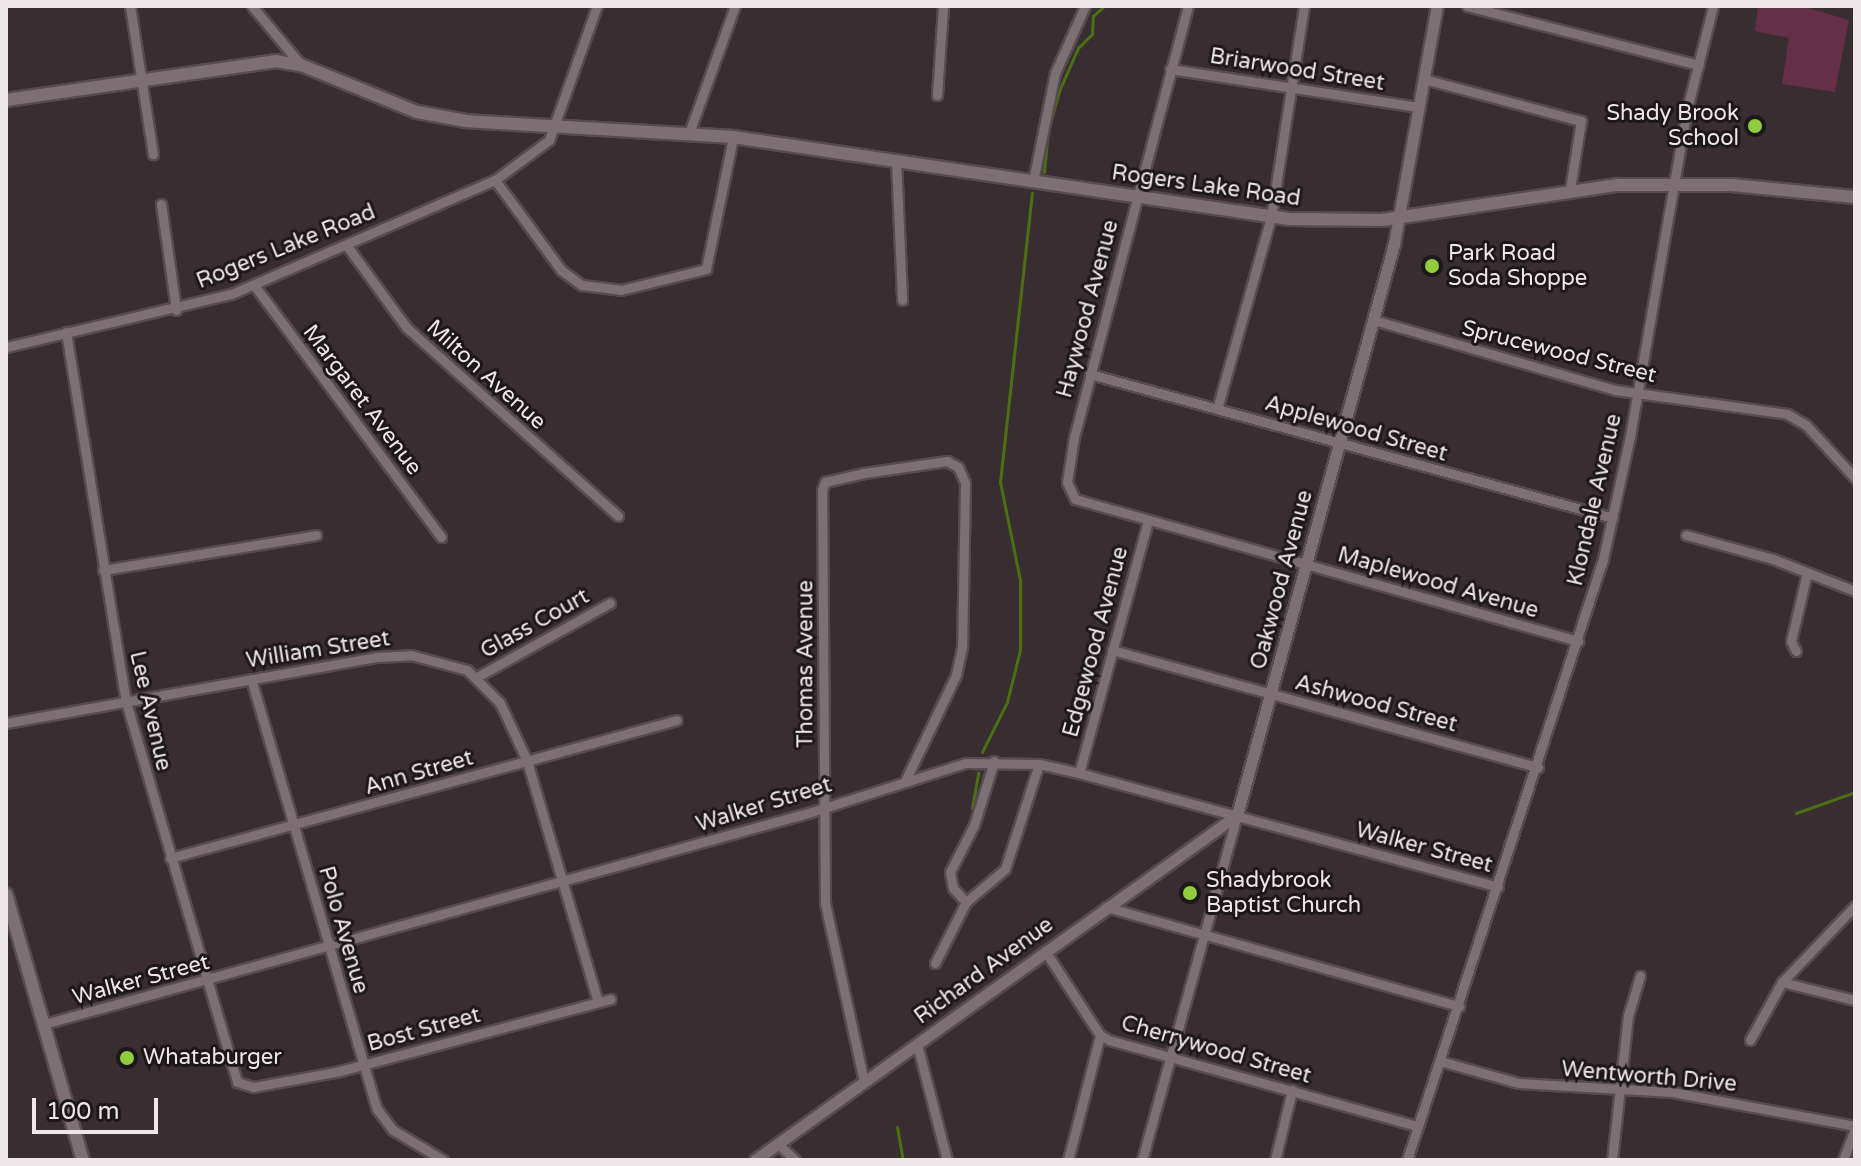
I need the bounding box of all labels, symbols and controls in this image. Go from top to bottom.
street label: Briarwood Street [1208,43,1386,97]
place label: Shady Brook School [1607,100,1739,152]
marker: Shady Brook School [1746,117,1764,135]
street label: Rogers Lake Road [1110,160,1302,212]
street label: Rogers Lake Road [193,199,379,295]
street label: Haywood Avenue [1052,217,1124,401]
place label: Park Road Soda Shoppe [1448,240,1587,292]
marker: Park Road Soda Shoppe [1423,257,1441,275]
street label: Milton Avenue [421,315,551,435]
street label: Sprucewood Street [1459,315,1659,389]
street label: Margaret Avenue [297,320,427,480]
street label: Applewood Street [1262,390,1450,468]
street label: Klondale Avenue [1562,411,1628,589]
street label: Oakwood Avenue [1245,488,1319,672]
street label: Maplewood Avenue [1335,542,1541,624]
street label: Edgewood Avenue [1058,544,1134,740]
street label: Thomas Avenue [793,580,819,748]
street label: Glass Court [476,583,594,665]
street label: William Street [244,626,392,674]
street label: Lee Avenue [123,649,177,773]
street label: Ashwood Street [1292,670,1460,738]
street label: Ann Street [362,745,476,801]
street label: Walker Street [693,772,835,838]
street label: Walker Street [1353,817,1495,879]
street label: Polo Avenue [312,863,374,997]
place label: Shadybrook Baptist Church [1206,867,1361,918]
marker: Shadybrook Baptist Church [1181,884,1199,902]
street label: Richard Avenue [909,912,1059,1030]
street label: Walker Street [70,949,212,1011]
street label: Bost Street [365,1002,483,1058]
street label: Cherrywood Street [1118,1010,1314,1090]
place label: Whataburger [143,1045,282,1071]
marker: Whataburger [118,1049,136,1067]
street label: Wentworth Drive [1560,1056,1738,1098]
scale bar [36,1082,162,1132]
text: 100 m [46,1097,120,1126]

